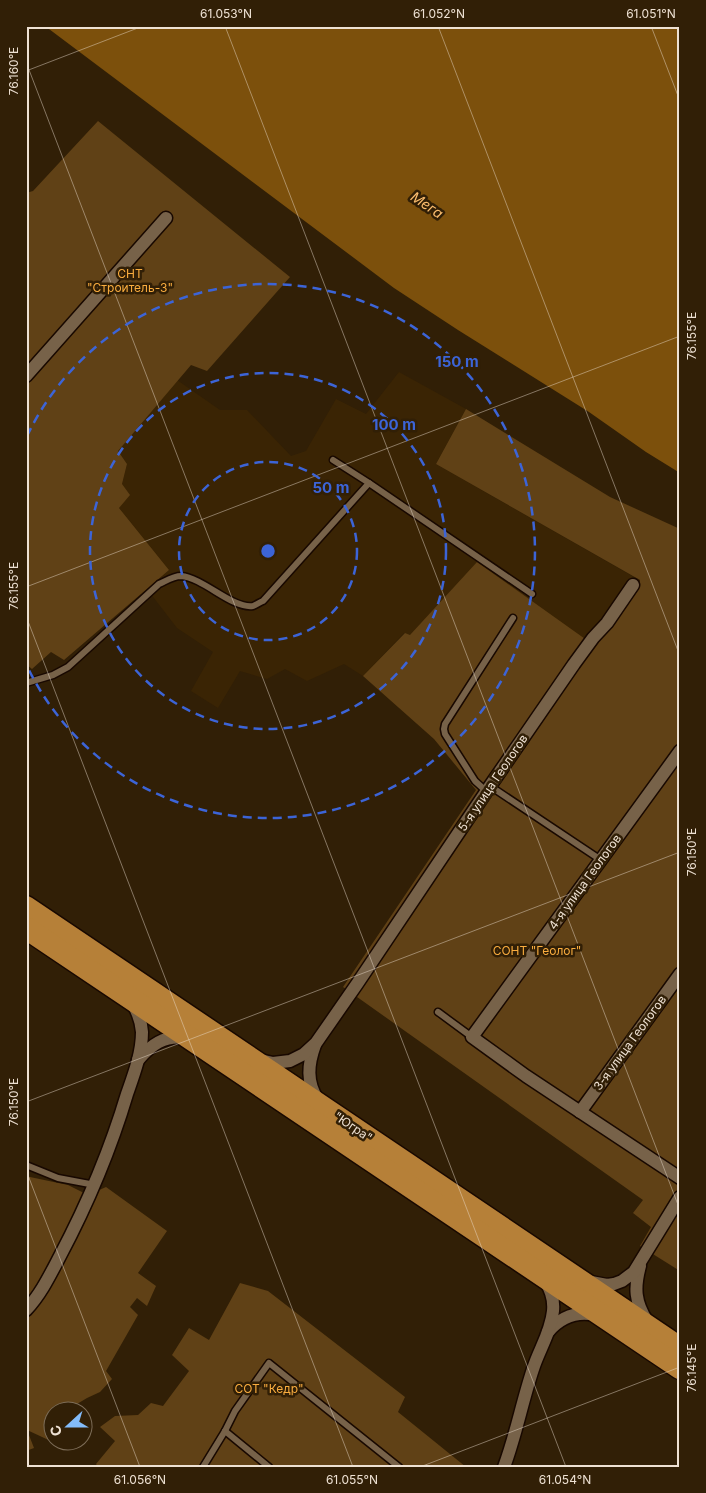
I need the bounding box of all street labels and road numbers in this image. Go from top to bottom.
street label: 5-я улица Геологов [455,731,531,834]
street label: 4-я улица Геологов [545,831,624,932]
street label: 3-я улица Геологов [590,992,669,1093]
street label: "Югра" [331,1108,375,1145]

